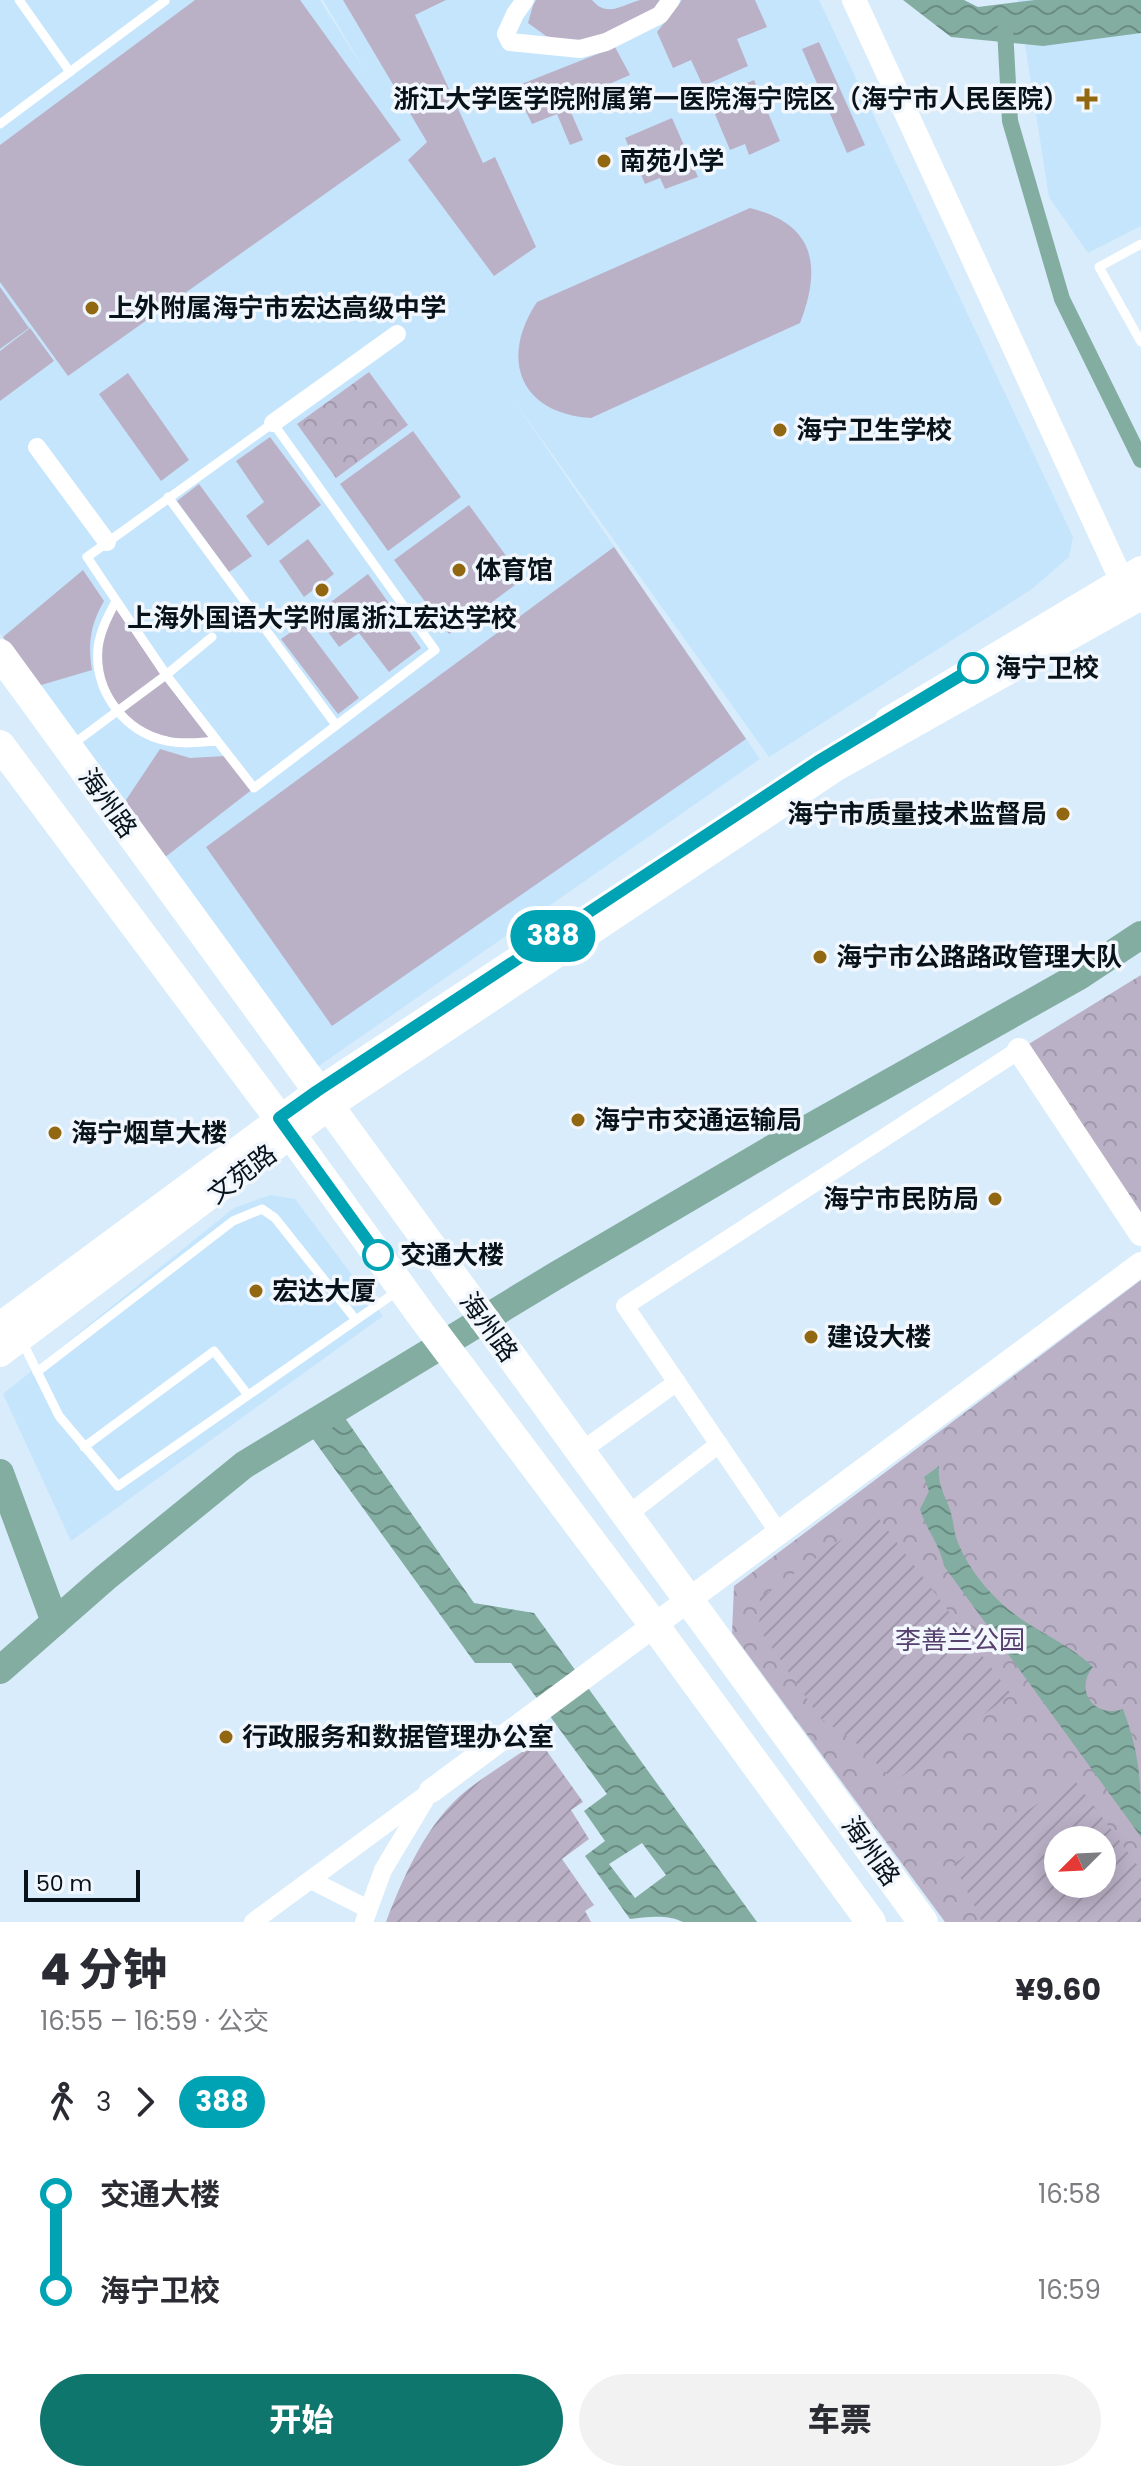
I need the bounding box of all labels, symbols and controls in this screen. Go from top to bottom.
place label: 浙江大学医学院附属第一医院海宁院区（海宁市人民医院） [393,81,1069,117]
marker: 浙江大学医学院附属第一医院海宁院区（海宁市人民医院） [1076,88,1098,110]
place label: 南苑小学 [620,143,724,179]
marker: 南苑小学 [595,152,613,170]
place label: 上外附属海宁市宏达高级中学 [108,290,446,326]
marker: 上外附属海宁市宏达高级中学 [83,299,101,317]
place label: 海宁卫生学校 [796,412,952,448]
marker: 海宁卫生学校 [771,421,789,439]
place label: 体育馆 [475,552,553,588]
marker: 体育馆 [450,561,468,579]
marker: 上海外国语大学附属浙江宏达学校 [313,581,331,599]
place label: 上海外国语大学附属浙江宏达学校 [127,600,517,636]
place label: 海宁卫校 [995,650,1099,686]
marker: 海宁卫校 [958,653,988,683]
street label: 海州路 [71,761,145,845]
place label: 海宁市质量技术监督局 [787,796,1047,832]
marker: 海宁市质量技术监督局 [1054,805,1072,823]
line badge: 388 [507,910,599,962]
text: 388 [526,916,580,955]
place label: 海宁市公路路政管理大队 [836,939,1122,975]
marker: 海宁市公路路政管理大队 [811,948,829,966]
place label: 海宁市交通运输局 [594,1102,802,1138]
marker: 海宁市交通运输局 [569,1111,587,1129]
place label: 海宁烟草大楼 [71,1115,227,1151]
marker: 海宁烟草大楼 [46,1124,64,1142]
street label: 文苑路 [200,1136,284,1212]
place label: 海宁市民防局 [823,1181,979,1217]
marker: 海宁市民防局 [986,1190,1004,1208]
place label: 交通大楼 [400,1237,504,1273]
marker: 交通大楼 [363,1240,393,1270]
place label: 宏达大厦 [272,1273,376,1309]
marker: 宏达大厦 [247,1282,265,1300]
street label: 海州路 [452,1285,526,1369]
place label: 建设大楼 [827,1319,931,1355]
marker: 建设大楼 [802,1328,820,1346]
park label: 李善兰公园 [895,1622,1025,1658]
place label: 行政服务和数据管理办公室 [242,1719,554,1755]
marker: 行政服务和数据管理办公室 [217,1728,235,1746]
street label: 海州路 [834,1809,908,1893]
north arrow [1044,1826,1116,1898]
map controls [1044,1826,1116,1898]
scale bar [24,1866,140,1902]
text: 50 m [36,1868,92,1899]
text: 4 分钟 [40,1939,167,2000]
text: ¥9.60 [1015,1968,1101,2011]
text: 16:55 – 16:59 · 公交 [40,2003,269,2039]
icon: walk [40,2080,84,2124]
icon: forward [123,2080,167,2124]
text: 388 [195,2082,249,2121]
text: 3 [96,2084,111,2120]
text: 交通大楼 [100,2173,220,2216]
text: 16:58 [1038,2176,1101,2212]
text: 海宁卫校 [100,2269,220,2312]
text: 16:59 [1038,2272,1101,2308]
button: 开始 [40,2374,563,2466]
button: 车票 [579,2374,1101,2466]

